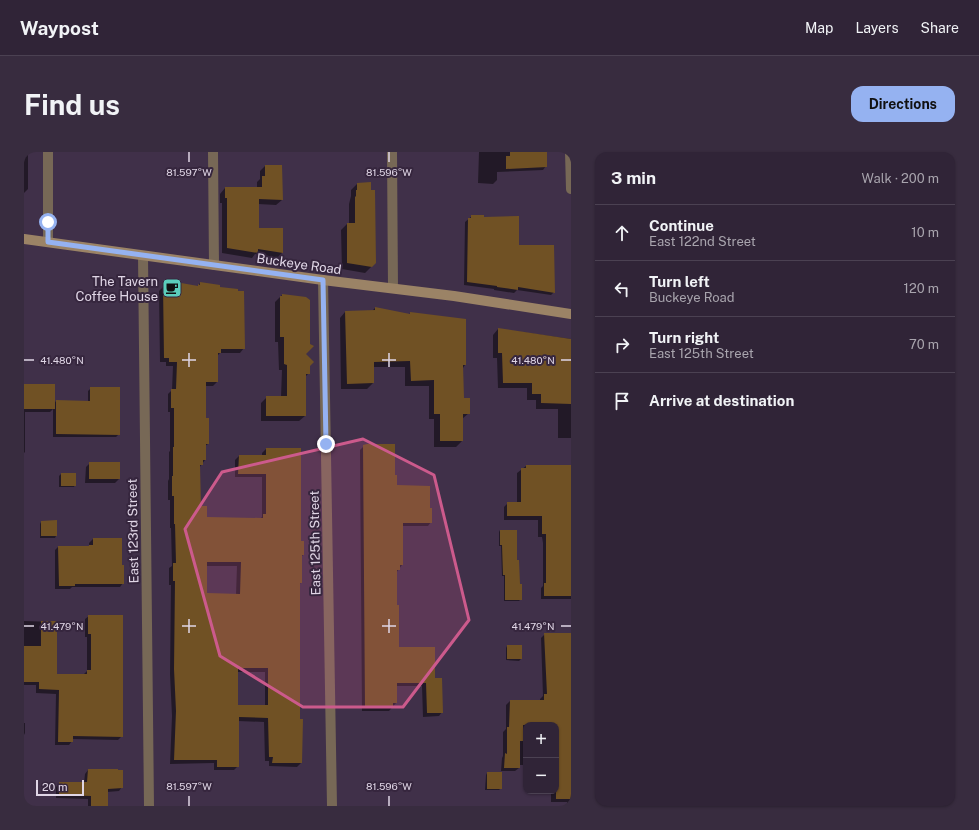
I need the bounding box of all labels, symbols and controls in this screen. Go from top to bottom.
text: Waypost [20,17,99,39]
text: Map [805,20,833,36]
text: Layers [855,20,899,36]
text: Share [921,20,959,36]
button: Directions [851,86,955,122]
text: Find us [24,88,120,121]
text: 81.597°W [166,166,212,178]
text: 81.596°W [366,166,412,178]
text: 3 min [611,168,656,188]
text: Walk · 200 m [862,171,939,186]
route start [39,213,57,231]
text: Continue [649,217,714,234]
icon: ahead [611,222,633,244]
text: 10 m [911,225,939,240]
text: East 122nd Street [649,234,756,249]
street label: Buckeye Road [256,251,342,277]
text: Turn left [649,273,710,290]
place label: The Tavern Coffee House [76,274,158,304]
cafe icon: The Tavern Coffee House [161,277,183,299]
icon: left [611,278,633,300]
text: 120 m [904,281,939,296]
text: Buckeye Road [649,290,735,305]
text: Turn right [649,329,719,346]
icon: right [611,334,633,356]
text: 70 m [909,337,939,352]
text: East 125th Street [649,346,754,361]
text: 41.480°N [40,354,84,366]
text: 41.480°N [511,354,555,366]
icon: arrive [611,390,633,412]
text: Arrive at destination [649,392,794,409]
route end [317,435,335,453]
street label: East 123rd Street [125,478,141,584]
street label: East 125th Street [307,490,323,596]
text: 41.479°N [40,620,84,632]
text: 41.479°N [511,620,555,632]
map controls [523,722,559,794]
button: + [523,722,559,758]
button: − [523,758,559,794]
scale bar [36,778,84,797]
text: 81.597°W [166,780,212,792]
text: 81.596°W [366,780,412,792]
text: 20 m [42,781,67,793]

